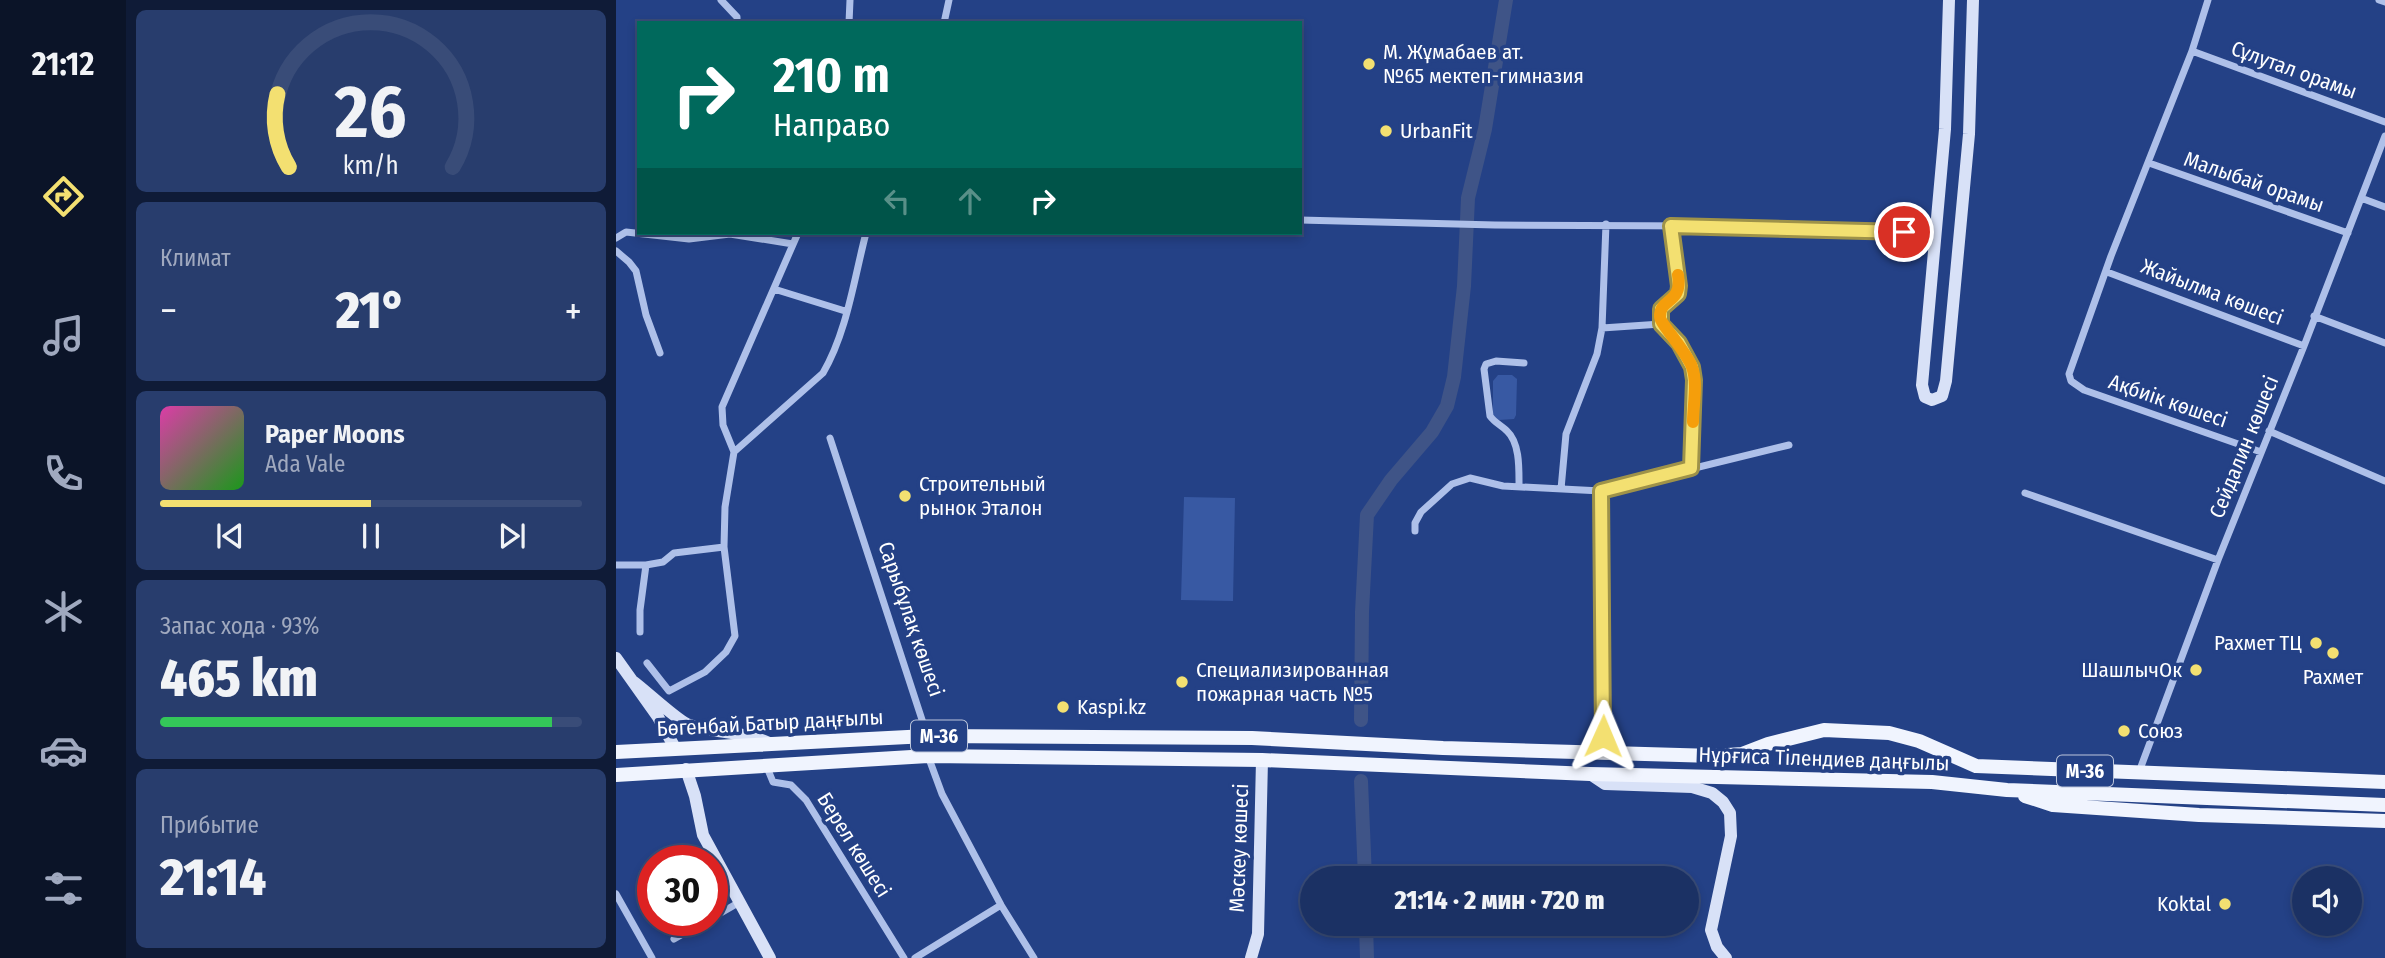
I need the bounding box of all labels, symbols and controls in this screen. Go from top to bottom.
street label: Сұлутал орамы [2228,35,2360,105]
place label: М. Жұмабаев ат. №65 мектеп-гимназия [1383,39,1584,89]
text: 21:12 [32,45,94,83]
text: 210 m [773,46,890,105]
icon: right [658,49,749,140]
marker: М. Жұмабаев ат. №65 мектеп-гимназия [1361,56,1377,72]
text: 26 [334,69,407,156]
text: Направо [773,106,890,144]
place label: UrbanFit [1400,118,1473,144]
marker: UrbanFit [1378,123,1394,139]
street label: Малыбай орамы [2181,146,2327,218]
text: km/h [343,151,399,181]
icon: directions [39,172,88,221]
icon: left [878,182,916,220]
icon: ahead [951,182,989,220]
icon: right [1024,182,1062,220]
pin [1874,202,1934,262]
icon: arrive [1885,213,1923,251]
text: Климат [160,244,231,272]
street label: Жайылма көшесі [2137,253,2287,331]
text: 21° [336,279,406,342]
text: − [160,288,177,334]
text: + [565,288,582,334]
icon: music [39,311,88,360]
street label: Ақбиік көшесі [2105,369,2231,433]
street label: Сейдалин көшесі [2204,372,2284,522]
text: Paper Moons [265,419,405,450]
icon: phone [39,449,88,498]
text: Ada Vale [265,450,345,478]
place label: Строительный рынок Эталон [919,471,1046,521]
marker: Строительный рынок Эталон [897,488,913,504]
icon: previous [211,517,249,555]
icon: pause [352,517,390,555]
icon: next [493,517,531,555]
street label: Сарыбұлақ көшесі [872,538,950,700]
icon: climate [39,587,88,636]
text: Запас хода · 93% [160,612,319,640]
place label: Рахмет ТЦ [2214,630,2302,656]
marker: Рахмет ТЦ [2308,635,2324,651]
marker: Рахмет [2325,645,2341,661]
text: 465 km [160,647,318,710]
place label: Специализированная пожарная часть №5 [1196,657,1389,707]
place label: ШашлычОк [2081,657,2182,683]
marker: ШашлычОк [2188,662,2204,678]
place label: Рахмет [2303,664,2364,690]
marker: Специализированная пожарная часть №5 [1174,674,1190,690]
place label: Kaspi.kz [1077,694,1146,720]
marker: Kaspi.kz [1055,699,1071,715]
position arrow [1566,699,1640,773]
street label: Бөгенбай Батыр даңғылы [656,704,884,742]
place label: Союз [2138,718,2183,744]
road number: M-36 [911,720,967,751]
marker: Союз [2116,723,2132,739]
icon: car [39,726,88,775]
street label: Нұрғиса Тілендиев даңғылы [1698,742,1950,776]
road number: M-36 [2057,756,2113,786]
street label: Мәскеу көшесі [1224,783,1254,913]
street label: Берел көшесі [811,788,897,902]
text: Прибытие [160,811,259,839]
speed limit sign: 30 [637,845,728,936]
text: 21:14 [160,846,266,909]
icon: filters [39,864,88,913]
map controls [2292,866,2362,936]
button: sound [2292,866,2362,936]
text: 21:14 · 2 мин · 720 m [1395,885,1604,916]
place label: Koktal [2157,891,2211,917]
marker: Koktal [2217,896,2233,912]

